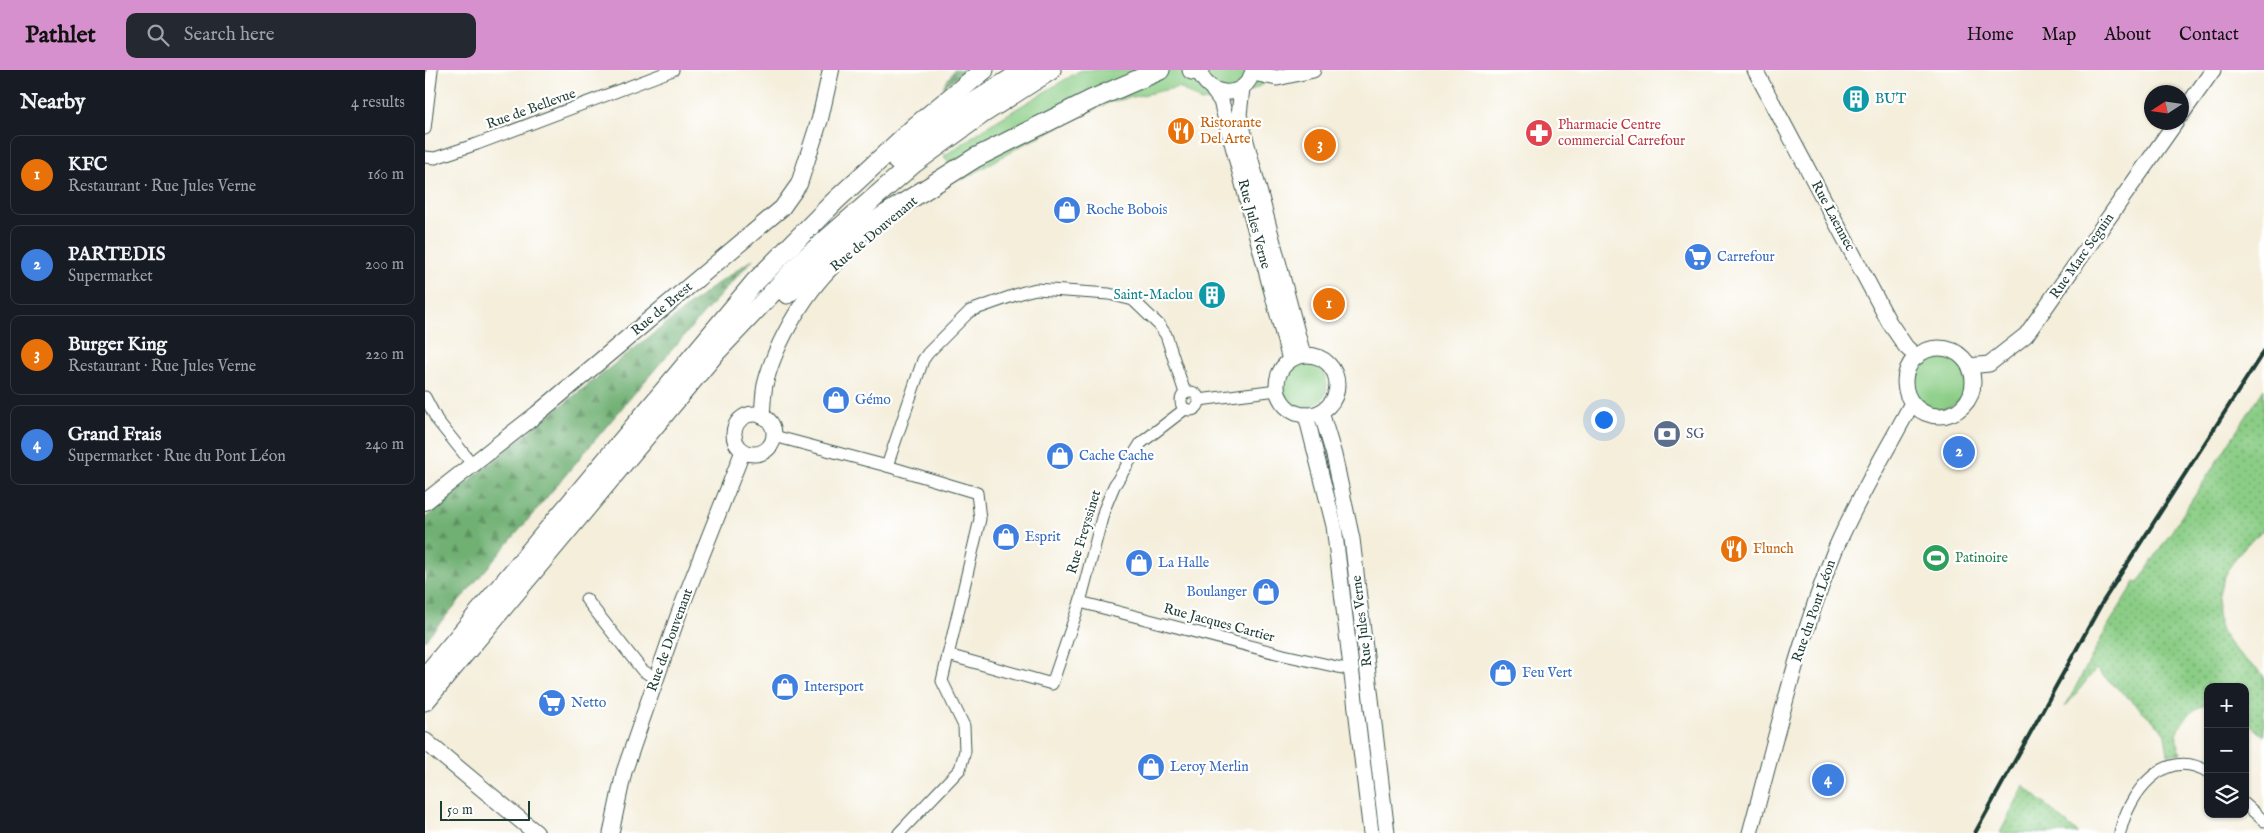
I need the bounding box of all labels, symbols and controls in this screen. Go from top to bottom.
search box [126,13,476,58]
text: Pathlet [25,20,96,51]
icon: search [144,21,172,49]
text: Search here [184,23,274,47]
text: Home [1967,24,2014,47]
text: Map [2042,24,2076,47]
text: About [2104,24,2151,47]
text: Contact [2179,24,2239,47]
street label: Rue de Bellevue [484,84,579,134]
building icon: BUT [1841,84,1871,114]
north arrow [2144,85,2189,130]
text: Nearby [20,89,85,116]
place label: BUT [1875,90,1907,108]
text: 4 results [351,93,405,113]
place label: Ristorante Del Arte [1200,114,1262,148]
restaurant icon: Ristorante Del Arte [1166,116,1196,146]
place label: Pharmacie Centre commercial Carrefour [1558,116,1685,150]
pharmacy icon: Pharmacie Centre commercial Carrefour [1524,118,1554,148]
pin: 3 [1304,126,1336,164]
text: KFC [68,153,107,177]
text: 1 [34,165,40,185]
text: 160 m [368,165,404,185]
text: Restaurant · Rue Jules Verne [68,177,256,197]
street label: Rue Jules Verne [1233,177,1275,271]
street label: Rue Laennec [1807,178,1859,254]
street label: Rue de Douvenant [827,192,922,276]
shop icon: Roche Bobois [1052,195,1082,225]
place label: Roche Bobois [1086,201,1168,219]
street label: Rue Marc Seguin [2046,209,2118,302]
supermarket icon: Carrefour [1683,242,1713,272]
text: PARTEDIS [68,243,165,267]
place label: Carrefour [1717,248,1775,266]
text: 2 [33,255,41,275]
text: 200 m [365,255,404,275]
text: Supermarket [68,267,153,287]
street label: Rue de Brest [628,278,697,340]
building icon: Saint-Maclou [1197,280,1227,310]
pin: 1 [1313,285,1345,323]
place label: Saint-Maclou [1114,286,1193,304]
text: Burger King [68,333,167,357]
text: 3 [34,345,40,365]
text: 220 m [365,345,404,365]
text: Restaurant · Rue Jules Verne [68,357,256,377]
shop icon: Gémo [821,385,851,415]
place label: Gémo [855,391,891,409]
your location [1591,407,1617,433]
bank icon: SG [1652,419,1682,449]
text: Grand Frais [68,423,161,447]
place label: SG [1686,425,1705,443]
pin: 2 [1943,433,1975,471]
text: 4 [33,435,41,455]
text: 240 m [365,435,404,455]
shop icon: Cache Cache [1045,441,1075,471]
text: Supermarket · Rue du Pont Léon [68,447,286,467]
place label: Cache Cache [1079,447,1154,465]
street label: Rue Freyssinet [1063,488,1105,576]
shop icon: Esprit [991,522,1021,552]
place label: Esprit [1025,528,1061,546]
restaurant icon: Flunch [1719,534,1749,564]
place label: Flunch [1753,540,1794,558]
sports icon: Patinoire [1921,543,1951,573]
shop icon: La Halle [1124,548,1154,578]
place label: Patinoire [1955,549,2008,567]
place label: La Halle [1158,554,1210,572]
street label: Rue du Pont Léon [1788,557,1840,665]
street label: Rue Jules Verne [1347,574,1377,668]
shop icon: Boulanger [1251,577,1281,607]
place label: Boulanger [1186,583,1247,601]
street label: Rue de Douvenant [643,586,697,694]
street label: Rue Jacques Cartier [1161,599,1277,647]
shop icon: Feu Vert [1488,658,1518,688]
place label: Feu Vert [1522,664,1573,682]
shop icon: Intersport [770,672,800,702]
place label: Intersport [804,678,864,696]
map controls [2204,683,2249,818]
button: + [2204,683,2249,728]
supermarket icon: Netto [537,688,567,718]
place label: Netto [571,694,607,712]
button: − [2204,728,2249,773]
shop icon: Leroy Merlin [1136,752,1166,782]
place label: Leroy Merlin [1170,758,1249,776]
pin: 4 [1812,761,1844,799]
button: layers [2204,773,2249,818]
scale bar [440,798,530,821]
text: 50 m [447,801,473,819]

